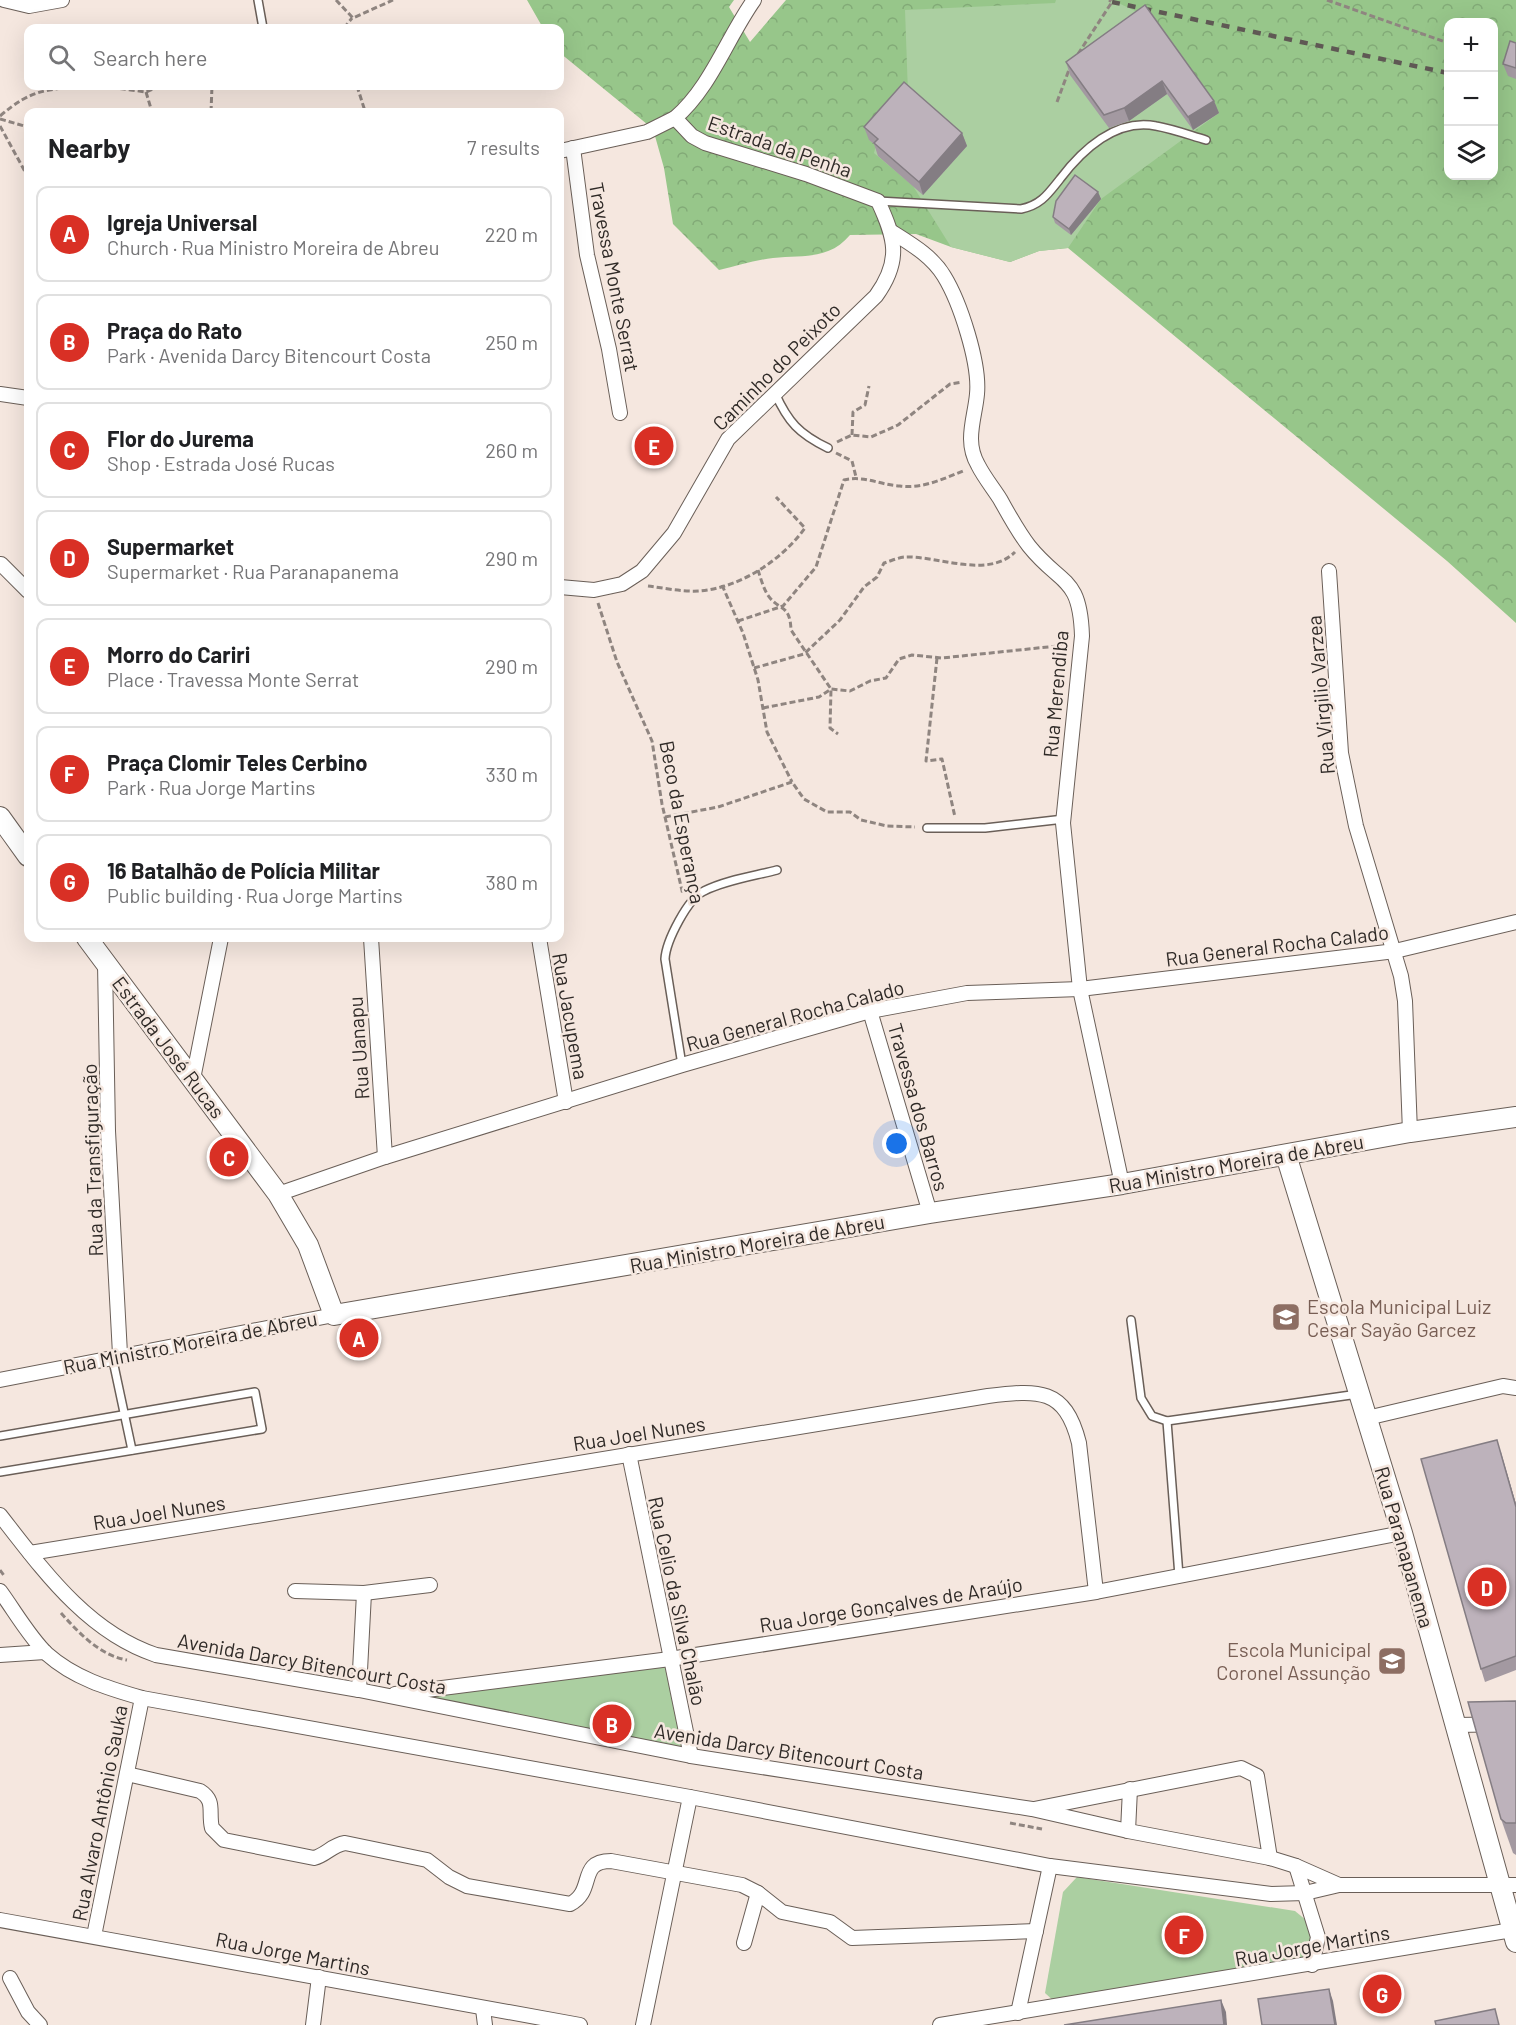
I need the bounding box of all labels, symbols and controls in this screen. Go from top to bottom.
map controls [1444,18,1498,180]
button: + [1444,18,1498,72]
search box [24,24,564,90]
icon: search [45,41,78,74]
text: Search here [93,44,207,70]
button: − [1444,72,1498,126]
street label: Estrada da Penha [705,110,855,182]
button: layers [1444,126,1498,180]
text: Nearby [48,132,130,163]
text: 7 results [467,135,540,159]
street label: Travessa Monte Serrat [585,180,645,374]
text: Igreja Universal [107,209,257,235]
text: A [63,222,76,246]
text: 220 m [485,222,538,246]
text: Church · Rua Ministro Moreira de Abreu [107,235,439,259]
street label: Caminho do Peixoto [707,297,845,435]
text: Praça do Rato [107,317,242,343]
text: B [63,330,76,354]
text: 250 m [485,330,538,354]
text: Park · Avenida Darcy Bitencourt Costa [107,343,431,367]
pin: E [634,424,674,468]
text: Flor do Jurema [107,425,254,451]
text: C [63,438,76,462]
text: 260 m [485,438,538,462]
text: Shop · Estrada José Rucas [107,451,335,475]
text: Supermarket [107,533,234,559]
text: D [63,546,76,570]
text: 290 m [485,546,538,570]
text: Supermarket · Rua Paranapanema [107,559,399,583]
street label: Rua Virgilio Varzea [1301,614,1339,776]
street label: Rua Merendiba [1037,629,1073,759]
text: Morro do Cariri [107,641,250,667]
text: E [64,654,75,678]
text: 290 m [485,654,538,678]
text: Place · Travessa Monte Serrat [107,667,359,691]
street label: Beco da Esperança [655,738,711,906]
text: Praça Clomir Teles Cerbino [107,749,367,775]
text: F [64,762,75,786]
text: 330 m [486,762,538,786]
text: Park · Rua Jorge Martins [107,775,315,799]
text: 16 Batalhão de Polícia Militar [107,857,380,883]
text: G [63,870,76,894]
text: 380 m [485,870,538,894]
text: Public building · Rua Jorge Martins [107,883,403,907]
street label: Rua General Rocha Calado [1164,919,1390,971]
street label: Rua Jacupema [548,951,594,1081]
street label: Estrada José Rucas [108,971,230,1123]
street label: Rua General Rocha Calado [683,974,907,1056]
street label: Rua Uanapu [342,996,374,1100]
street label: Travessa dos Barros [884,1020,954,1194]
street label: Rua da Transfiguração [77,1063,107,1257]
your location [882,1129,911,1158]
street label: Rua Ministro Moreira de Abreu [1107,1129,1365,1197]
pin: C [210,1134,248,1180]
street label: Rua Ministro Moreira de Abreu [628,1209,886,1277]
place label: Escola Municipal Luiz Cesar Sayão Garcez [1307,1294,1491,1341]
school or university icon: Escola Municipal Luiz Cesar Sayão Garcez [1270,1301,1302,1333]
street label: Rua Ministro Moreira de Abreu [61,1306,319,1378]
pin: A [340,1316,378,1360]
street label: Rua Joel Nunes [571,1411,707,1455]
street label: Rua Paranapanema [1370,1463,1440,1631]
street label: Rua Joel Nunes [91,1490,227,1534]
street label: Rua Celio da Silva Chalão [644,1494,712,1708]
pin: D [1468,1564,1506,1610]
street label: Rua Jorge Gonçalves de Araújo [758,1571,1024,1637]
street label: Avenida Darcy Bitencourt Costa [176,1628,448,1698]
place label: Escola Municipal Coronel Assunção [1216,1637,1371,1684]
school or university icon: Escola Municipal Coronel Assunção [1376,1645,1408,1677]
pin: B [592,1702,632,1746]
street label: Rua Alvaro Antônio Sauka [66,1703,132,1923]
street label: Avenida Darcy Bitencourt Costa [653,1718,925,1784]
pin: F [1164,1912,1204,1958]
street label: Rua Jorge Martins [1233,1920,1391,1970]
street label: Rua Jorge Martins [214,1926,372,1980]
pin: G [1362,1972,1402,2016]

